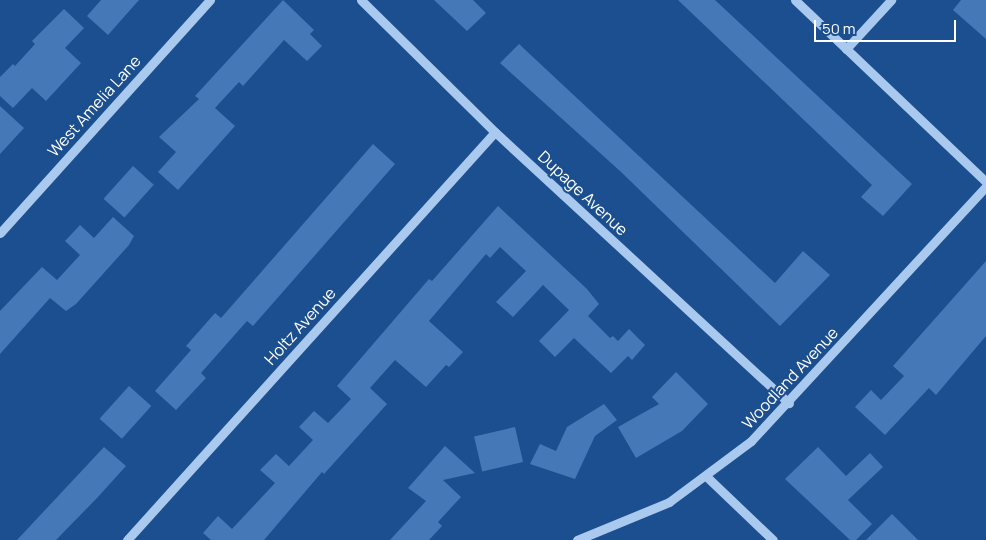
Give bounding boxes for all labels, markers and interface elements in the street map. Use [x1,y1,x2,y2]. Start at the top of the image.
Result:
scale bar [816,10,958,42]
text: 50 m [822,18,856,39]
street label: West Amelia Lane [43,51,145,161]
street label: Dupage Avenue [534,147,632,239]
street label: Holtz Avenue [260,284,340,368]
street label: Woodland Avenue [738,323,842,433]

